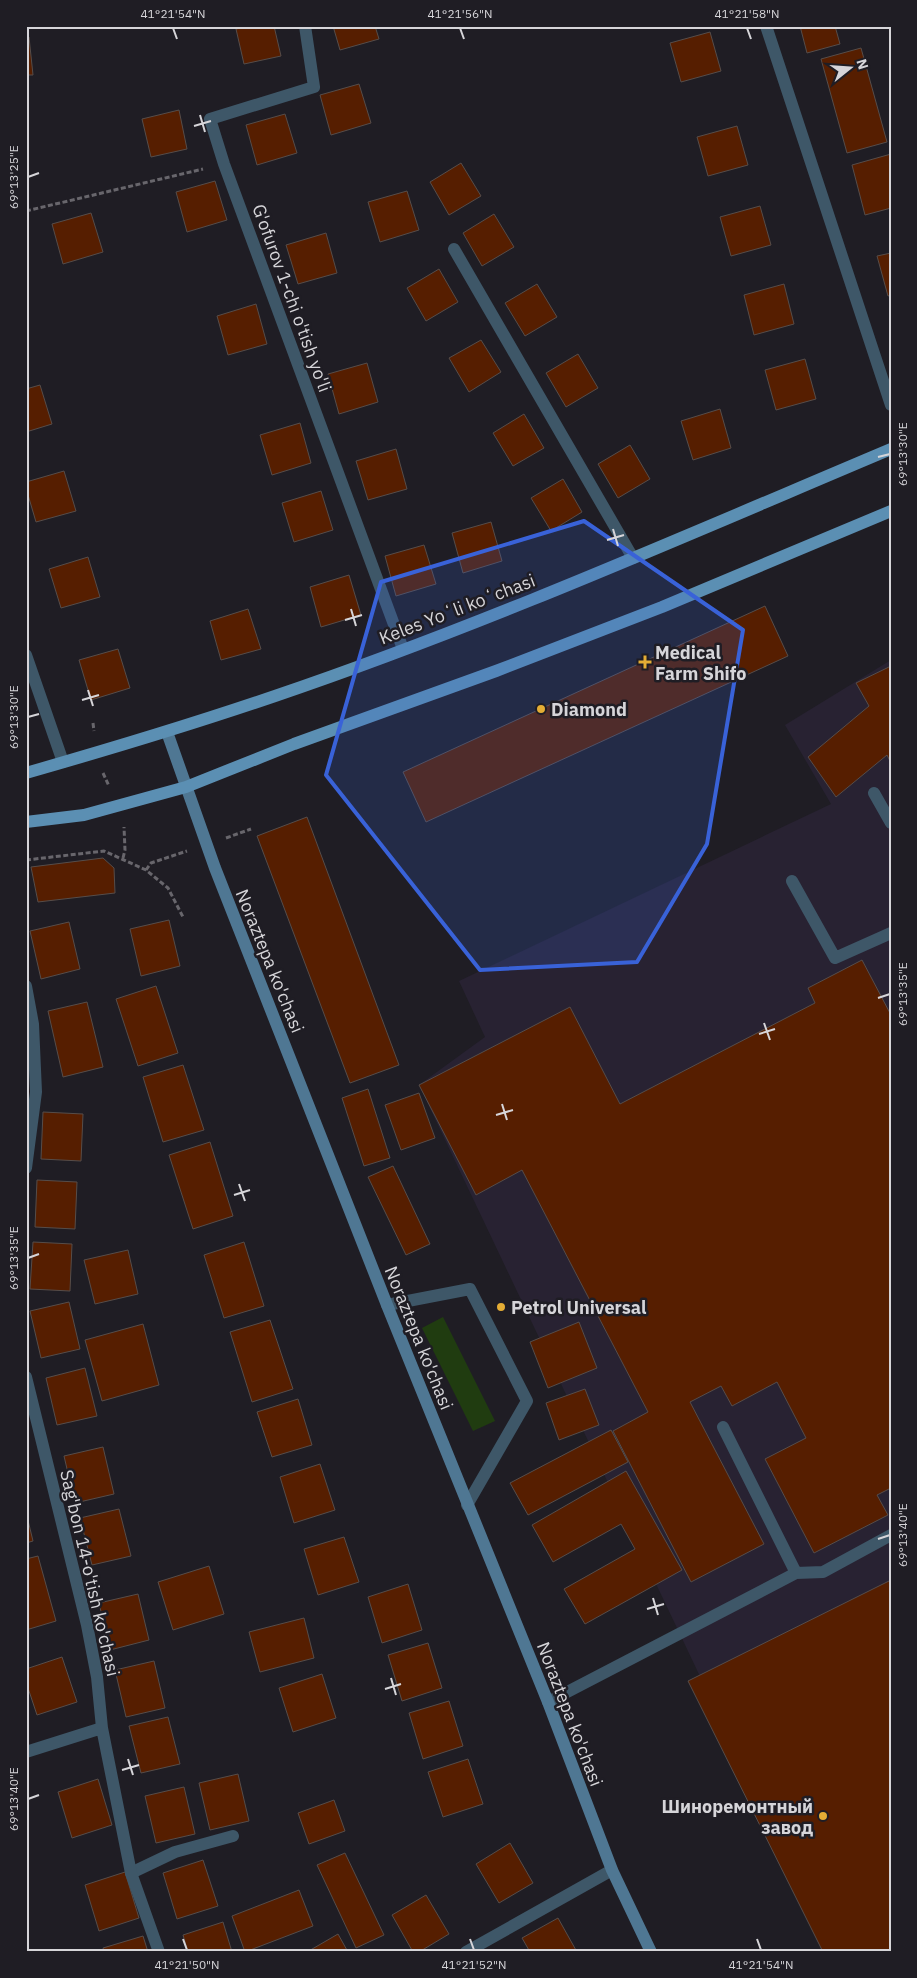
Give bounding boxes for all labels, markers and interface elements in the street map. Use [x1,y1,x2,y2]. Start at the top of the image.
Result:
text: 41°21'54"N [140,6,206,21]
text: 41°21'56"N [427,6,493,21]
text: 41°21'58"N [714,6,780,21]
north arrow [824,42,874,92]
text: N [852,57,873,72]
text: 69°13'25"E [6,145,21,209]
street label: G'ofurov 1-chi o'tish yo'li [247,201,337,395]
text: 69°13'30"E [895,422,910,486]
street label: Keles Yoʻli koʻchasi [376,569,538,649]
place label: Medical Farm Shifo [655,641,746,685]
marker: Medical Farm Shifo [639,656,651,668]
text: 69°13'30"E [6,685,21,749]
place label: Diamond [551,698,627,721]
marker: Diamond [535,703,547,715]
street label: Noraztepa ko'chasi [231,886,309,1036]
text: 69°13'35"E [895,962,910,1026]
text: 69°13'35"E [6,1226,21,1290]
street label: Noraztepa ko'chasi [380,1263,458,1413]
place label: Petrol Universal [511,1296,647,1319]
marker: Petrol Universal [495,1301,507,1313]
street label: Sag'bon 14-o'tish ko'chasi [55,1468,125,1678]
text: 69°13'40"E [895,1503,910,1567]
street label: Noraztepa ko'chasi [532,1639,608,1789]
text: 69°13'40"E [6,1767,21,1831]
place label: Шиноремонтный завод [662,1795,813,1839]
marker: Шиноремонтный завод [817,1810,829,1822]
text: 41°21'50"N [154,1957,220,1972]
text: 41°21'52"N [441,1957,507,1972]
text: 41°21'54"N [728,1957,794,1972]

